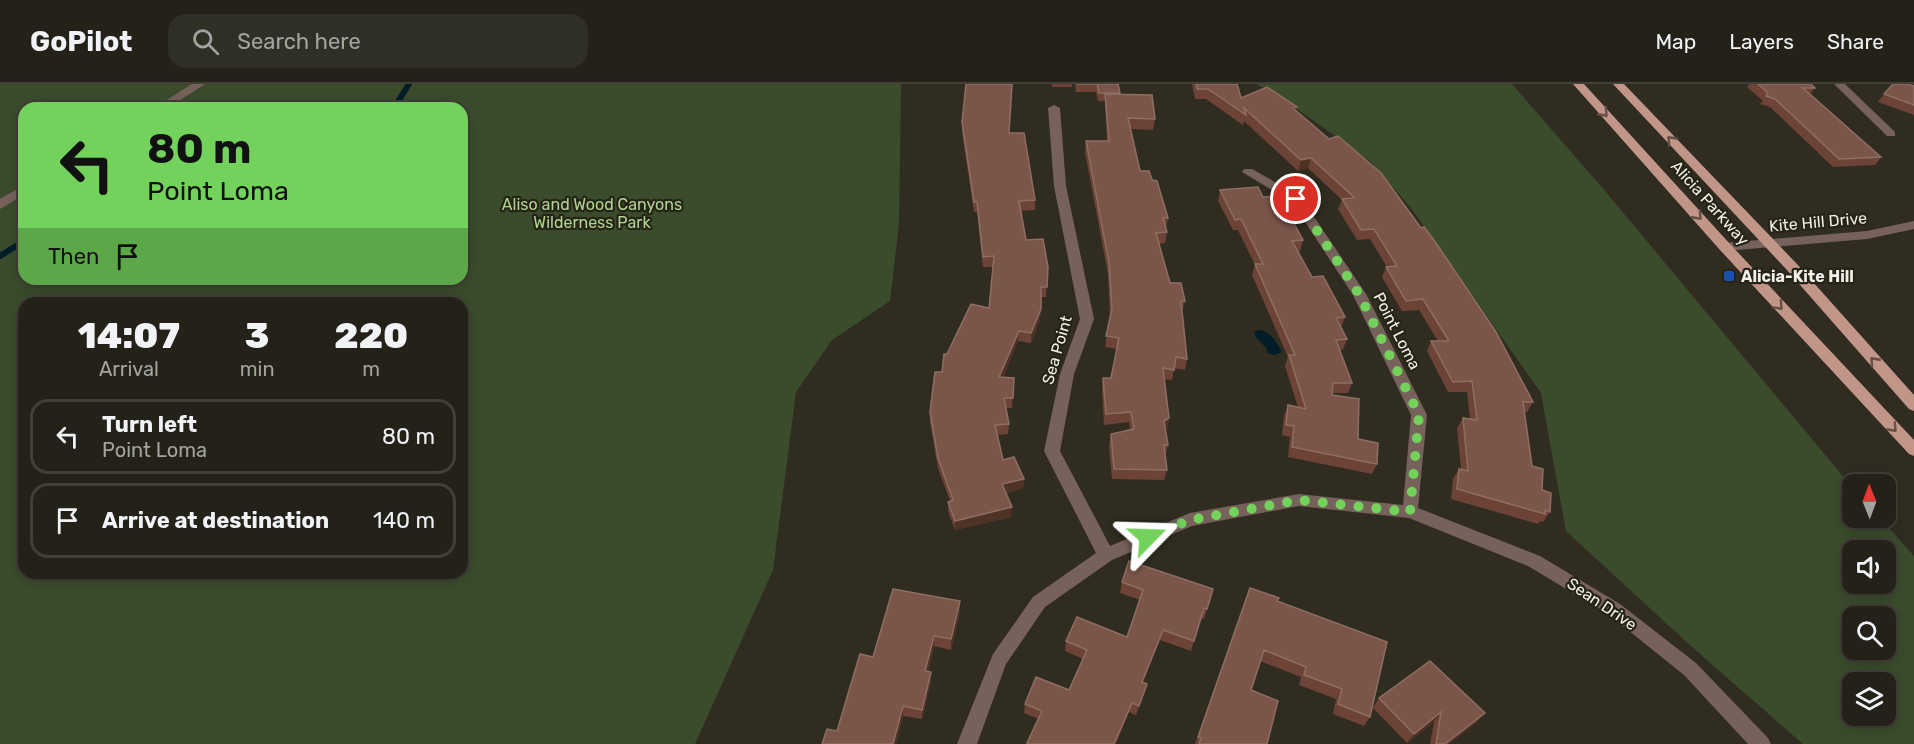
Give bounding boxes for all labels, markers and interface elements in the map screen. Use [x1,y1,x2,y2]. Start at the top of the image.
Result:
search box [168,14,588,68]
text: GoPilot [30,25,132,58]
icon: search [189,25,222,58]
text: Search here [237,28,361,55]
text: Map [1655,29,1696,54]
text: Layers [1729,29,1794,54]
text: Share [1827,29,1884,54]
one-way arrow [1597,106,1608,117]
text: 80 m [147,124,251,174]
icon: left [48,126,126,204]
one-way arrow [1667,136,1678,147]
street label: Alicia Parkway [1667,157,1753,249]
pin [1270,173,1321,224]
text: Point Loma [147,175,289,207]
icon: arrive [1279,182,1312,215]
park label: Aliso and Wood Canyons Wilderness Park [502,195,682,232]
street label: Kite Hill Drive [1768,208,1868,236]
one-way arrow [1691,210,1702,220]
icon: arrive [111,240,144,273]
text: Then [48,243,99,270]
place label: Alicia-Kite Hill [1741,267,1854,286]
marker: Alicia-Kite Hill [1722,269,1736,283]
street label: Point Loma [1369,289,1425,373]
one-way arrow [1772,299,1783,310]
street label: Sea Point [1038,313,1076,387]
text: 14:07 [78,314,180,357]
text: 3 [245,314,269,357]
text: 220 [334,314,408,357]
one-way arrow [1871,356,1882,367]
text: Arrival [99,357,159,381]
text: min [240,357,275,381]
text: m [362,357,380,381]
text: Turn left [102,411,197,438]
icon: left [51,420,84,453]
one-way arrow [1886,422,1897,432]
text: 80 m [382,423,435,450]
text: Point Loma [102,438,207,462]
north arrow [1842,474,1896,528]
map controls [1842,474,1896,726]
icon: arrive [51,504,84,537]
position arrow [1116,505,1180,569]
text: Arrive at destination [102,507,329,534]
text: 140 m [373,507,435,534]
button: sound [1842,540,1896,594]
street label: Sean Drive [1564,574,1640,634]
button: search [1842,606,1896,660]
button: layers [1842,672,1896,726]

